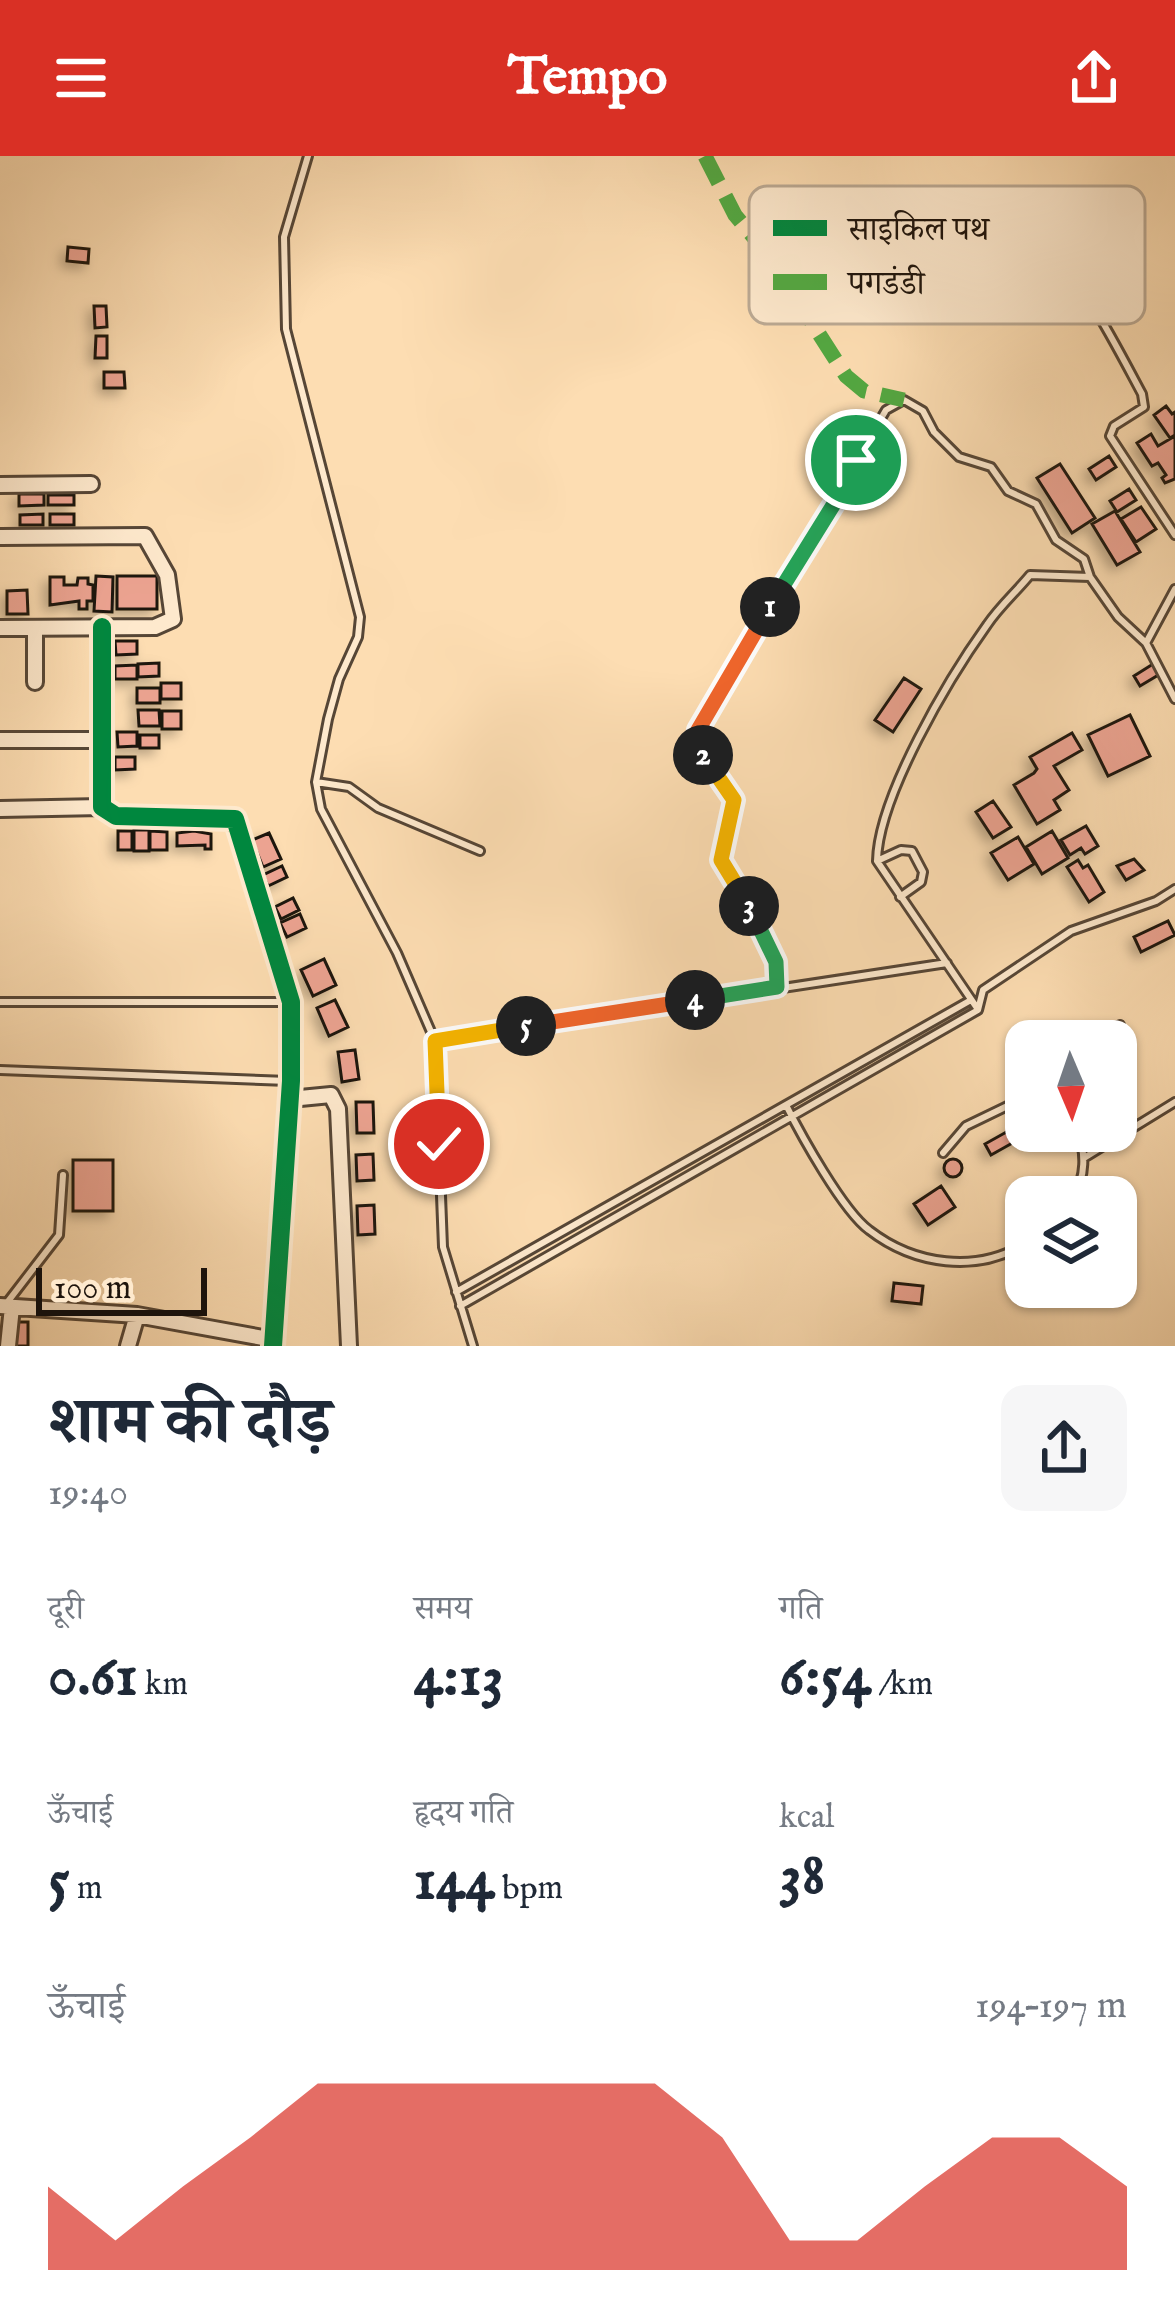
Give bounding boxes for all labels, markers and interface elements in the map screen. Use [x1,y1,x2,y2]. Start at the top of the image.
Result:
text: Tempo [508,44,667,113]
icon: menu [48,45,114,111]
icon: share [1061,45,1127,111]
legend [749,186,1145,324]
text: साइकिल पथ [846,210,991,252]
text: पगडंडी [846,264,927,306]
pin [805,409,907,511]
icon: arrive [823,427,889,493]
pin: 1 [740,577,800,637]
text: 1 [764,586,776,628]
pin: 2 [673,725,733,785]
text: 2 [695,734,711,776]
pin: 3 [719,876,779,936]
text: 3 [743,885,755,927]
pin: 4 [665,970,725,1030]
text: 4 [687,979,703,1021]
pin: 5 [496,996,556,1056]
text: 5 [520,1005,532,1047]
north arrow [1005,1020,1137,1152]
map controls [1005,1020,1137,1308]
pin [388,1093,490,1195]
icon: check [406,1111,472,1177]
button: layers [1005,1176,1137,1308]
scale bar [36,1262,207,1315]
text: 100 m [54,1268,131,1310]
text: शाम की दौड़ [48,1382,331,1466]
button: share [1001,1385,1127,1511]
text: 19:40 [48,1469,128,1518]
text: दूरी [48,1589,84,1631]
text: समय [414,1589,472,1631]
text: गति [779,1589,823,1631]
text: 0.61 [48,1640,138,1716]
text: 4:13 [414,1640,504,1716]
text: 6:54 [779,1640,871,1716]
text: km [138,1664,188,1706]
text: /km [871,1664,933,1706]
text: ऊँचाई [48,1793,113,1835]
text: हृदय गति [414,1793,513,1835]
text: kcal [779,1797,834,1839]
text: 38 [779,1839,825,1915]
text: 5 [48,1844,70,1920]
text: 144 [414,1844,495,1920]
text: m [70,1868,102,1910]
text: bpm [495,1868,563,1910]
text: 194–197 m [975,1982,1127,2031]
text: ऊँचाई [48,1983,125,2032]

